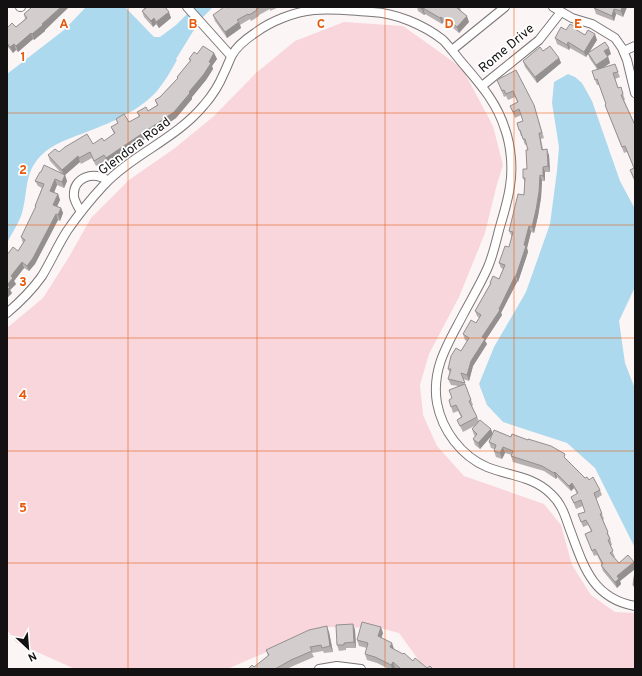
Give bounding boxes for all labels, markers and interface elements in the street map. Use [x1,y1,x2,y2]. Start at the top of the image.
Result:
text: A [59,17,69,33]
text: B [189,17,198,33]
text: C [317,17,325,33]
text: D [444,17,454,33]
text: E [574,17,582,33]
street label: Rome Drive [476,21,538,77]
text: 1 [20,50,26,66]
street label: Glendora Road [96,115,174,179]
text: 2 [19,163,27,179]
text: 3 [19,275,27,291]
text: 4 [19,388,27,404]
text: 5 [19,501,27,517]
north arrow [8,628,48,668]
text: N [25,648,39,664]

